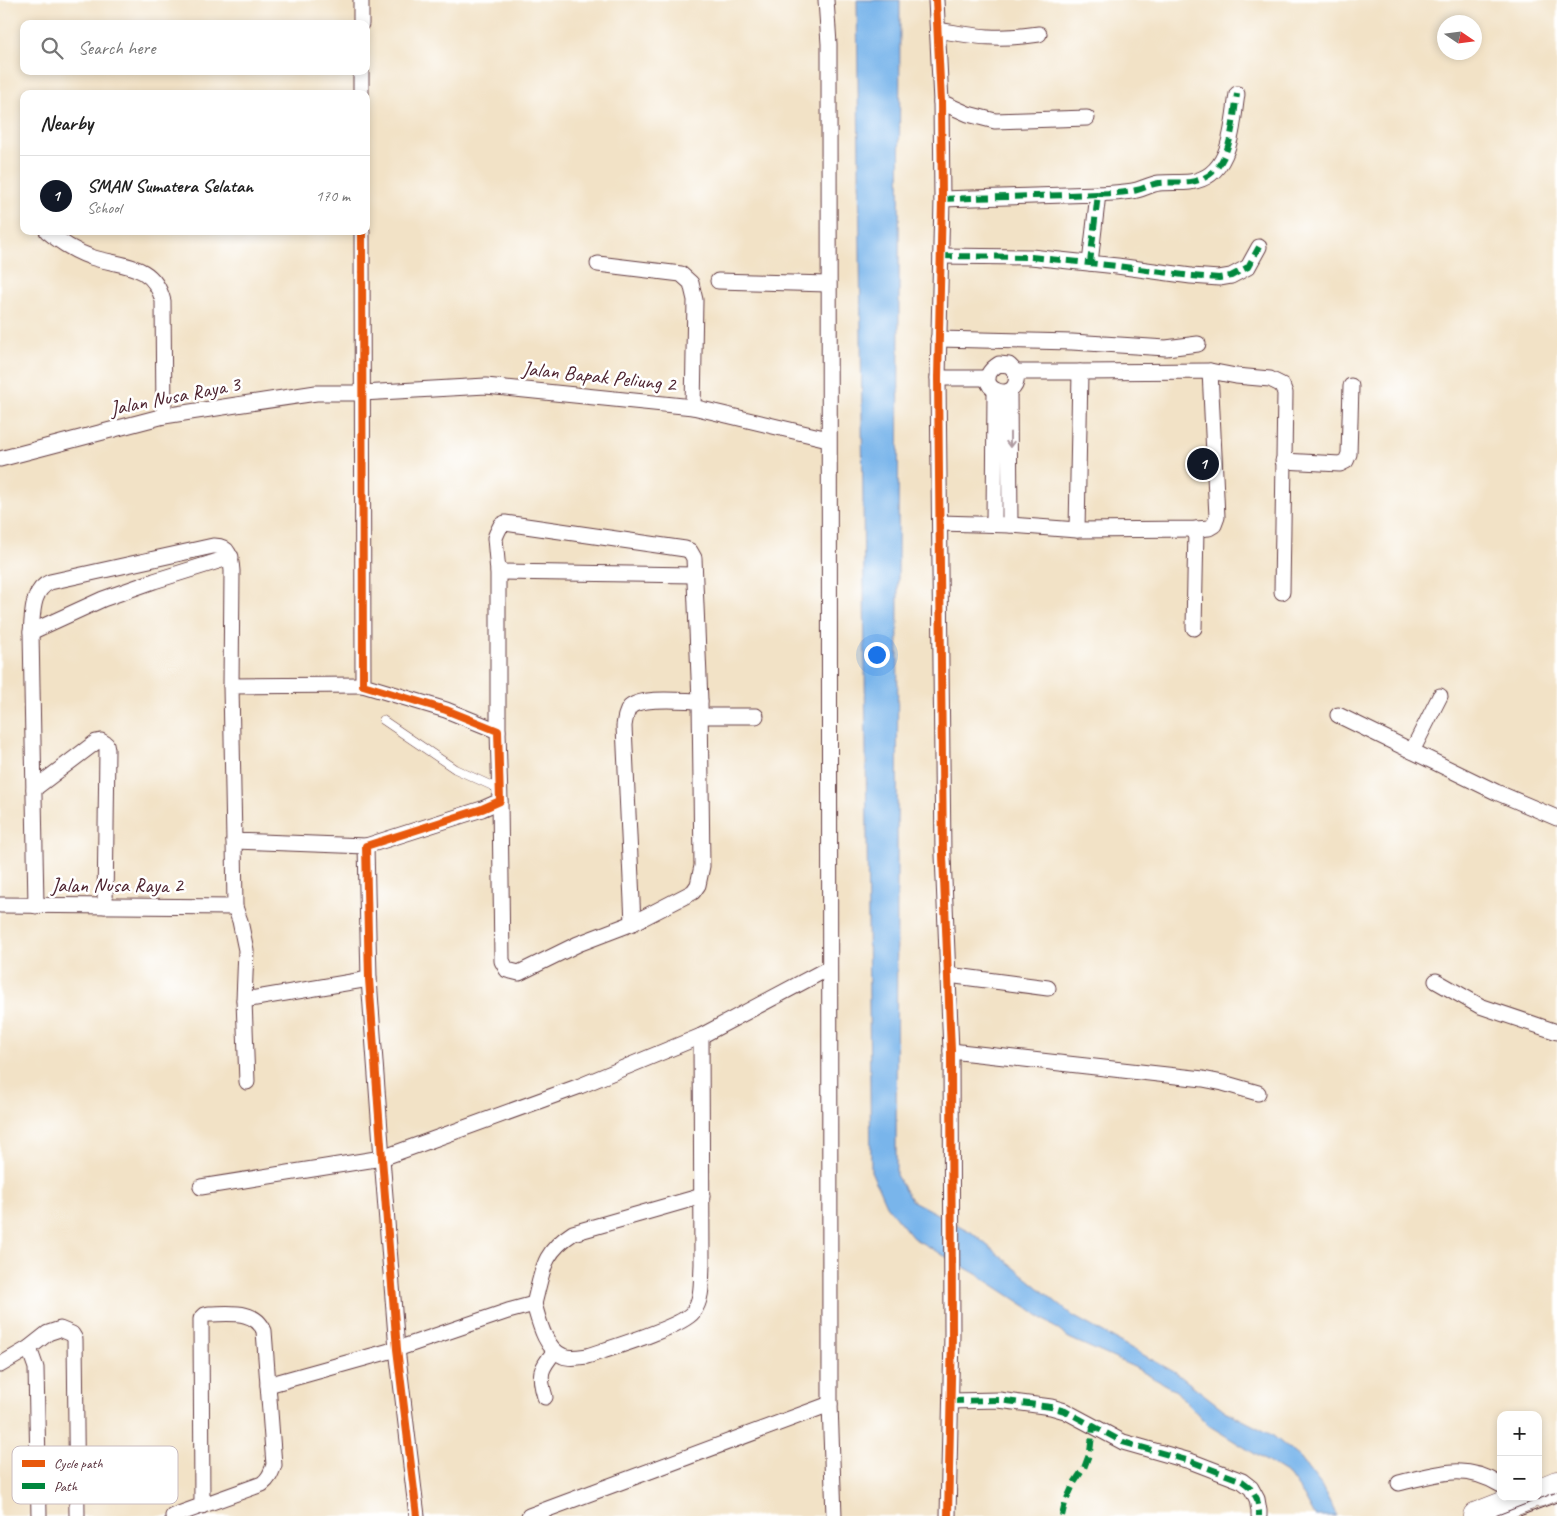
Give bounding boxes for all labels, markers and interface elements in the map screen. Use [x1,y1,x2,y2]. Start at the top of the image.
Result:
north arrow [1437,15,1482,60]
search box [20,20,370,75]
icon: search [38,34,66,62]
text: Search here [78,36,155,60]
text: Nearby [40,110,93,136]
text: SMAN Sumatera Selatan [87,174,253,198]
text: 1 [52,186,60,206]
text: 170 m [316,186,350,206]
text: School [87,198,121,218]
street label: Jalan Bapak Peliung 2 [520,355,679,397]
street label: Jalan Nusa Raya 3 [107,370,244,422]
one-way arrow [1005,432,1015,448]
pin: 1 [1187,445,1219,483]
your location [864,642,890,668]
street label: Jalan Nusa Raya 2 [50,872,185,898]
map controls [1497,1411,1542,1501]
button: + [1497,1411,1542,1456]
legend [12,1446,178,1504]
text: Cycle path [54,1455,103,1472]
button: − [1497,1456,1542,1501]
text: Path [54,1478,78,1495]

